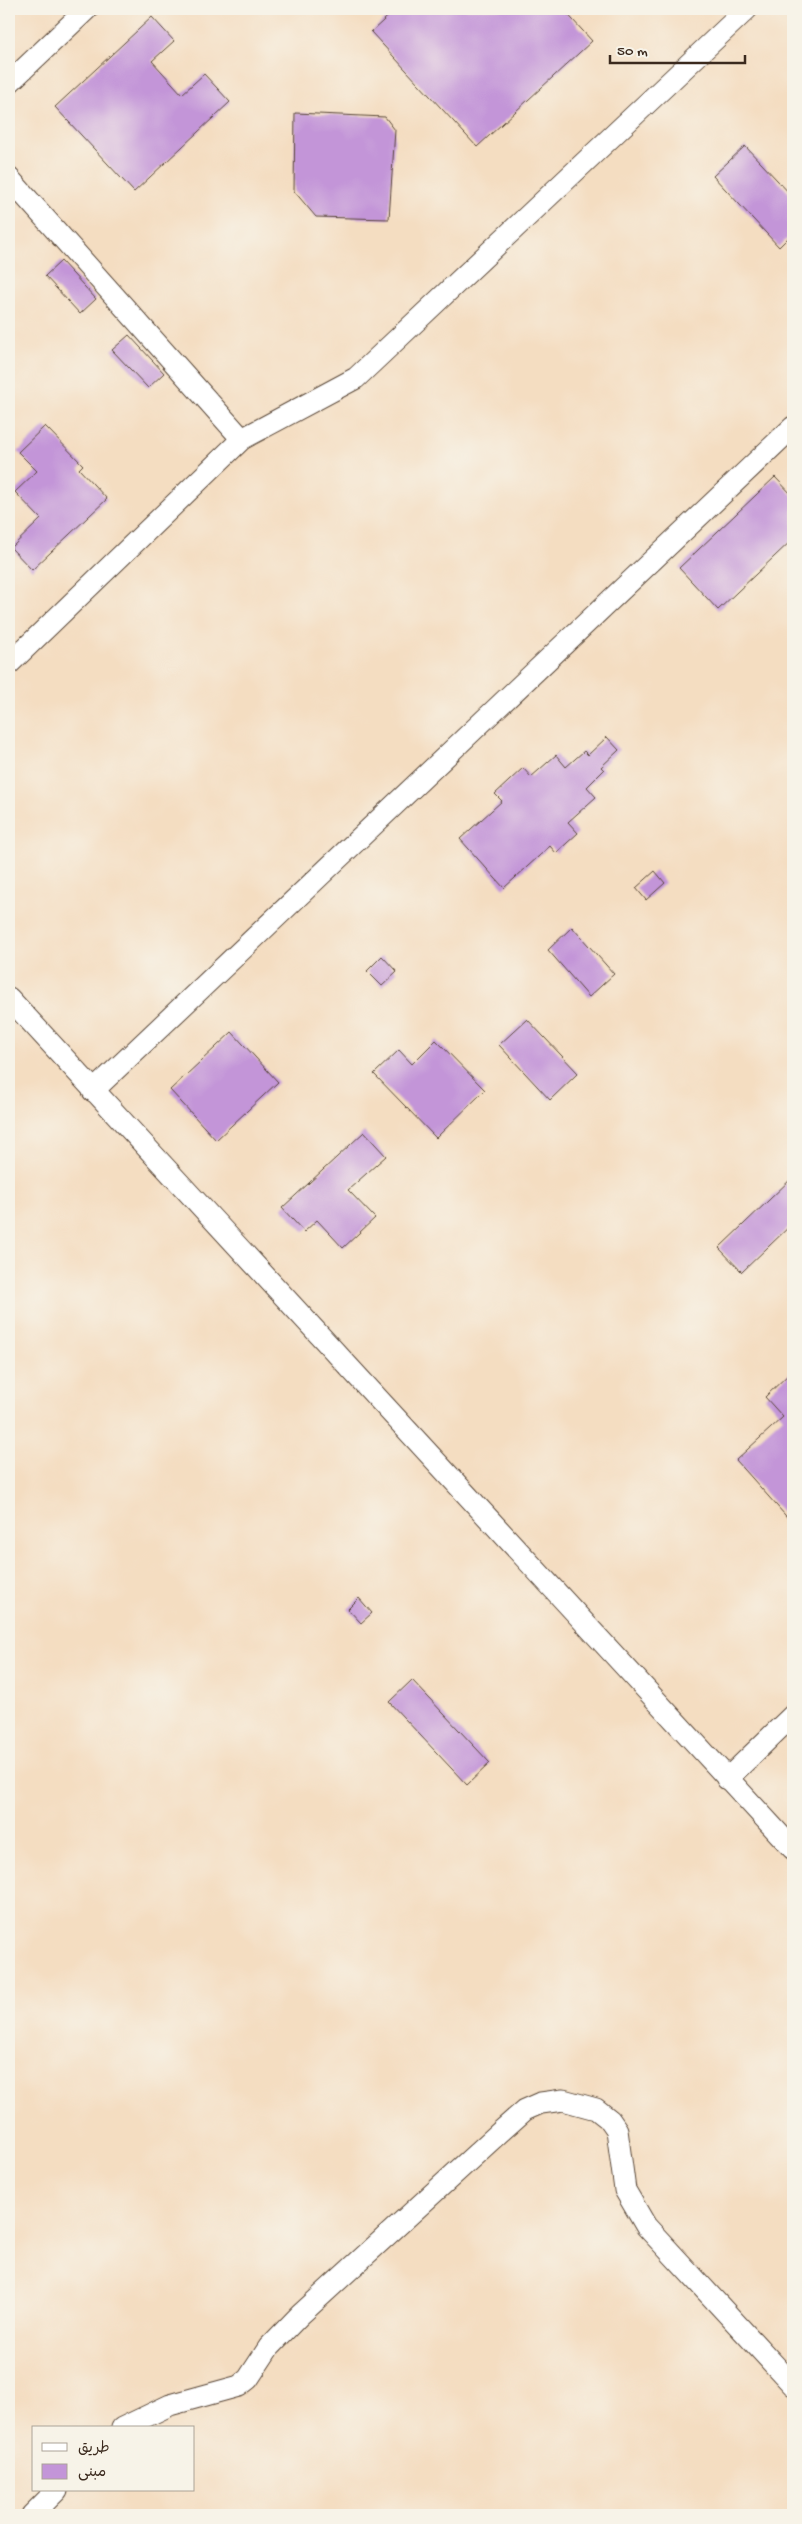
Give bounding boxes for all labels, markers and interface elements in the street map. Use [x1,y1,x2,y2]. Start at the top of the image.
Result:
scale bar [610,32,744,64]
text: 50 m [617,43,648,61]
legend [32,2426,195,2492]
text: طريق [78,2440,110,2458]
text: مبنى [78,2464,106,2482]

